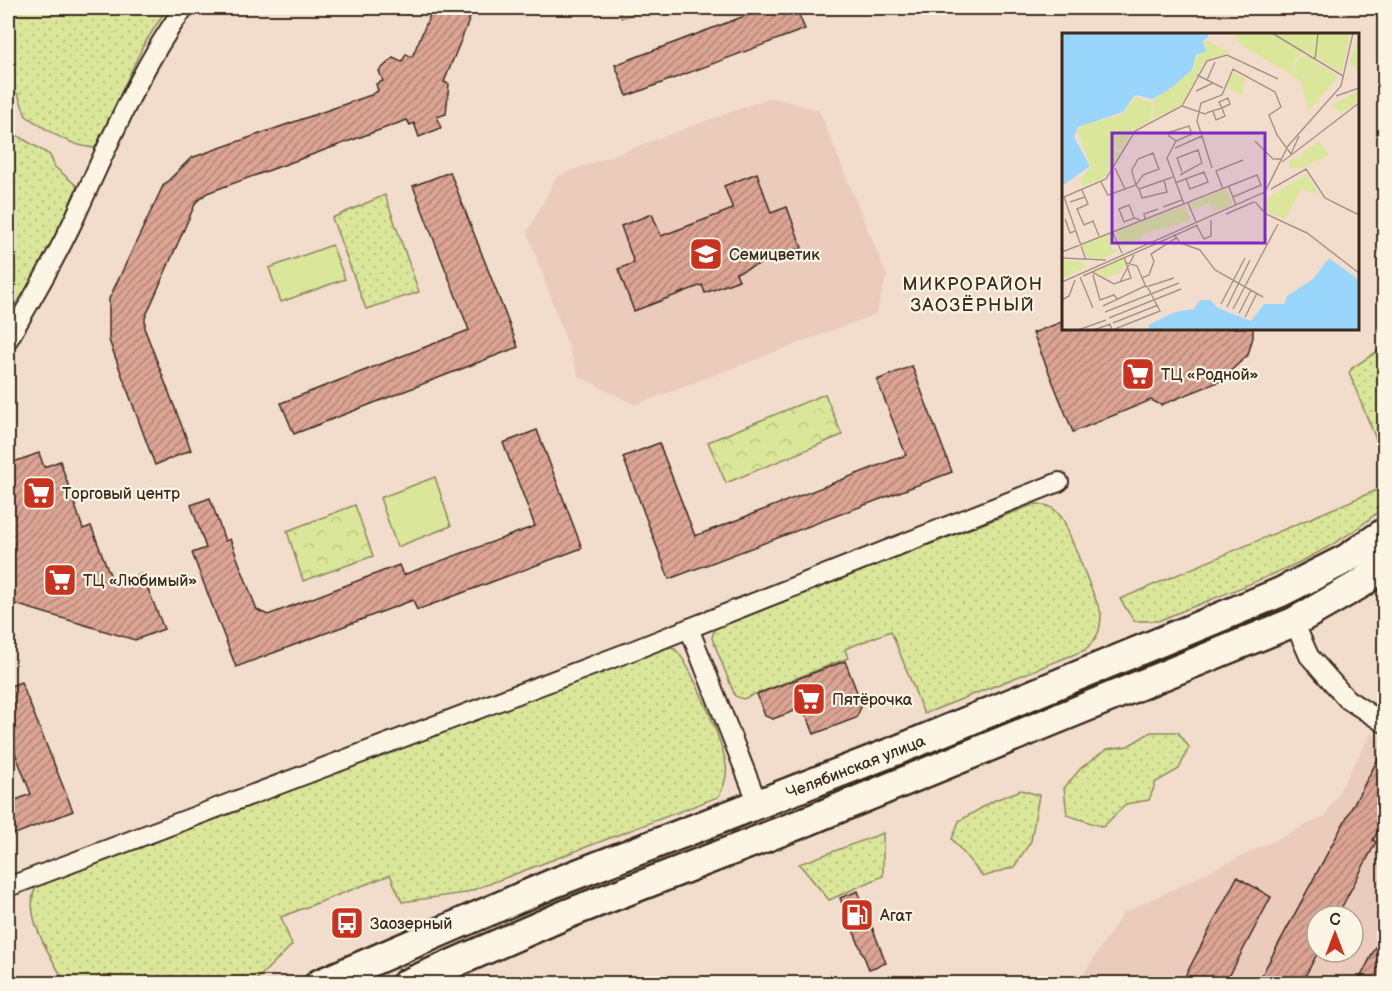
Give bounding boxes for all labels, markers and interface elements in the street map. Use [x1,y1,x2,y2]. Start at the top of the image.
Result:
inset map [1062,33,1359,330]
school or university icon: Семицветик [688,236,724,272]
place label: Семицветик [729,246,820,265]
district label: МИКРОРАЙОН ЗАОЗЁРНЫЙ [902,274,1044,316]
supermarket icon: ТЦ «Родной» [1120,356,1156,392]
place label: ТЦ «Родной» [1161,366,1259,385]
supermarket icon: Торговый центр [21,475,57,511]
place label: Торговый центр [62,485,180,504]
supermarket icon: ТЦ «Любимый» [42,562,78,598]
place label: ТЦ «Любимый» [83,572,197,591]
supermarket icon: Пятёрочка [791,681,827,717]
place label: Пятёрочка [832,691,913,710]
street label: Челябинская улица [784,732,929,803]
fuel station icon: Агат [839,897,875,933]
north arrow [1305,904,1365,964]
bus stop icon: Заозерный [329,905,365,941]
place label: Агат [879,907,913,926]
text: С [1329,911,1341,930]
place label: Заозерный [370,915,452,934]

